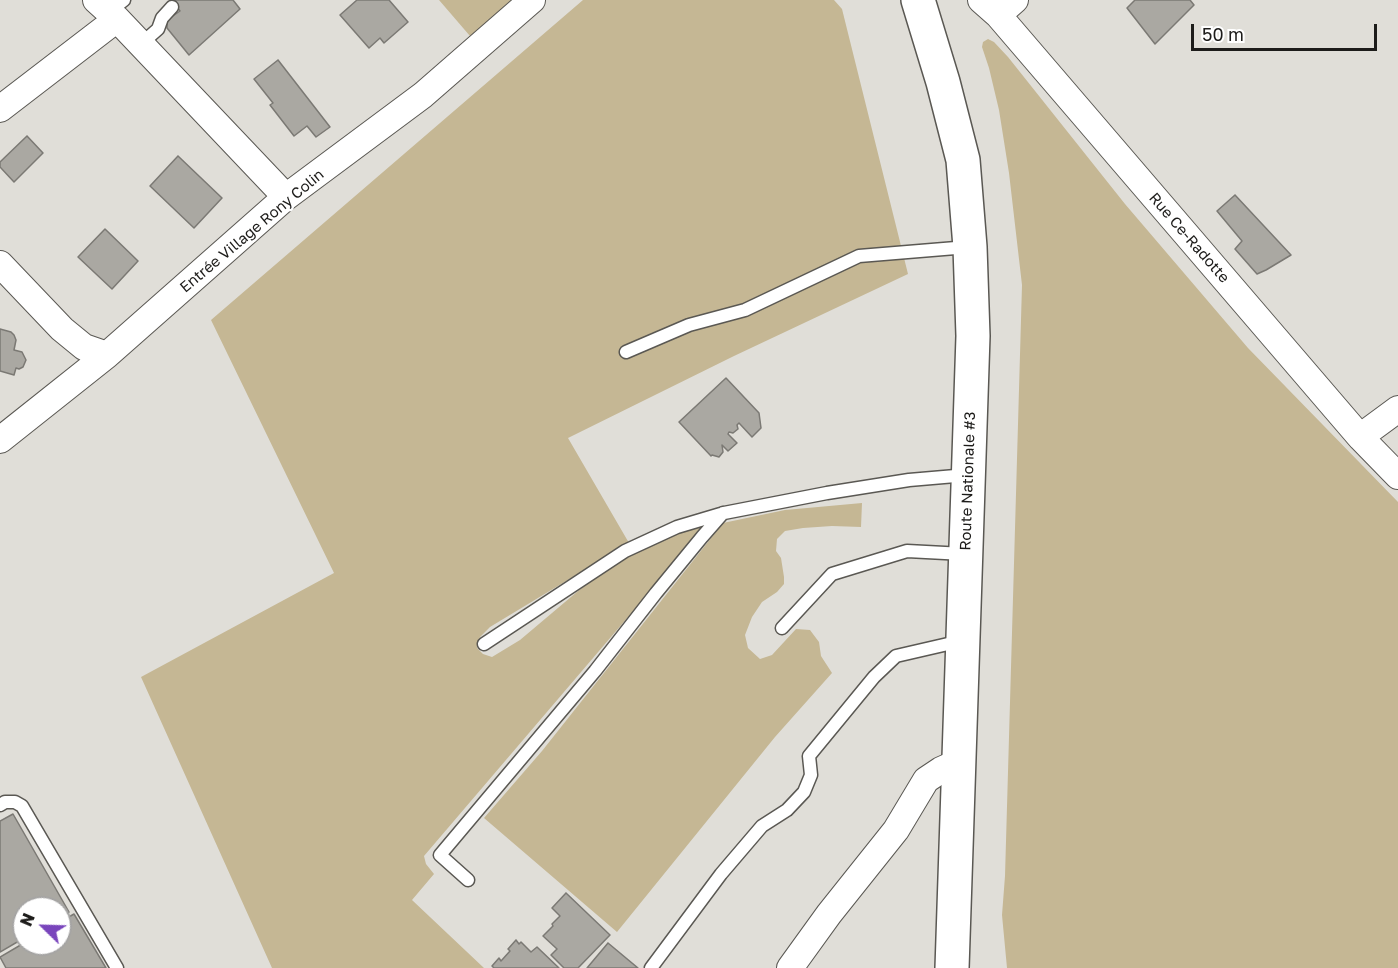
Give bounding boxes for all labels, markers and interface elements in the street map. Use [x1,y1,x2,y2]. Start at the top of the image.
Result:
scale bar [1194,12,1380,50]
text: 50 m [1202,23,1244,45]
street label: Entrée Village Rony Colin [176,166,328,296]
street label: Rue Ce-Radotte [1145,189,1233,287]
street label: Route Nationale #3 [957,411,979,551]
north arrow [12,896,72,956]
text: N [16,910,39,929]

